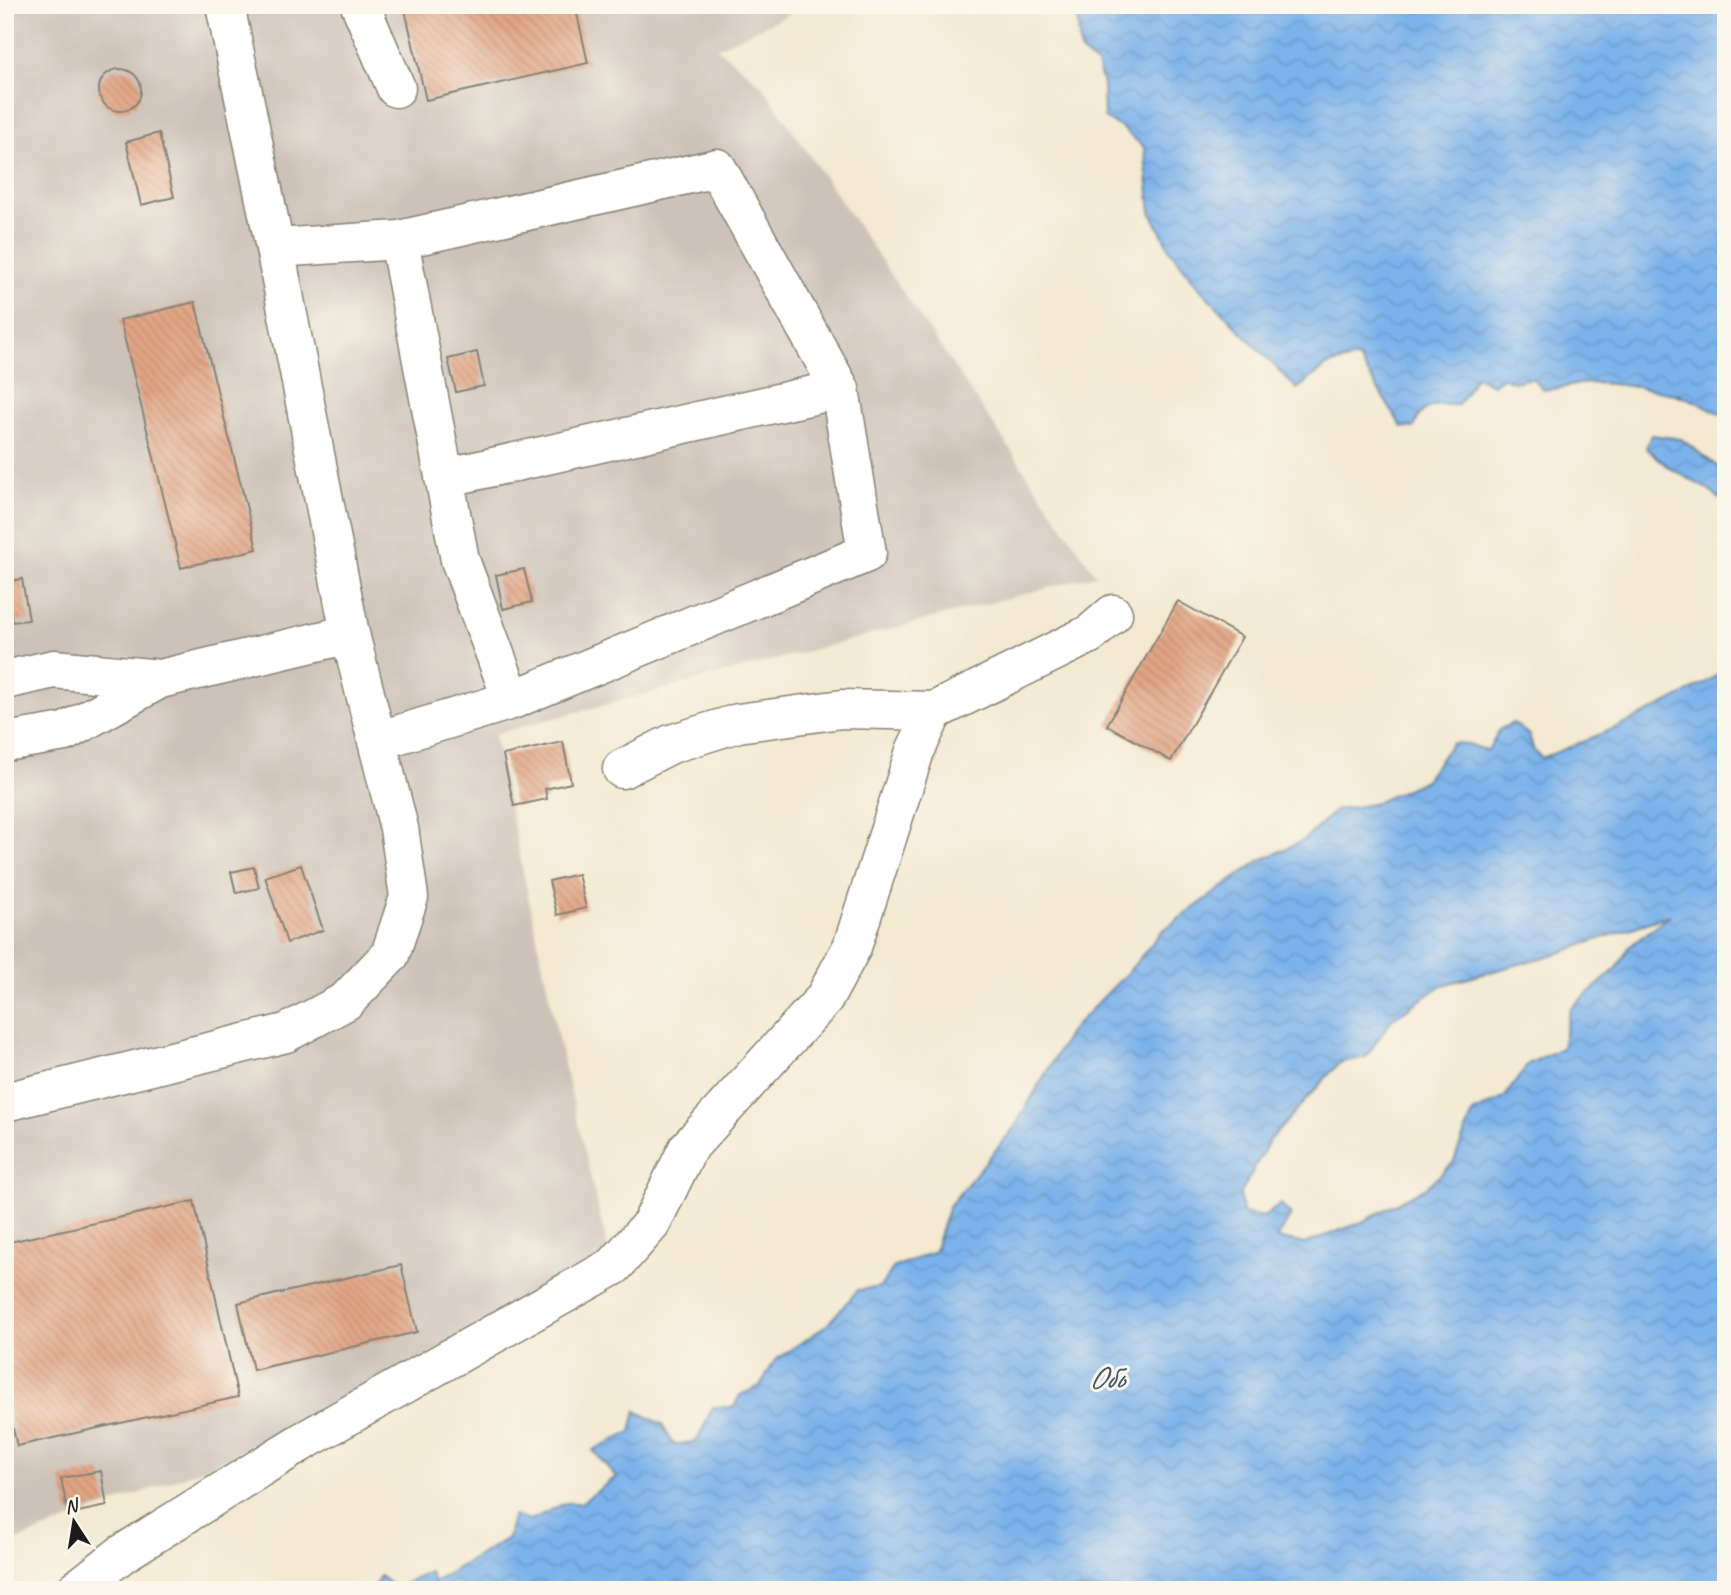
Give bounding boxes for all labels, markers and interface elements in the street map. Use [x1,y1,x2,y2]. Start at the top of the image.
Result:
water label: Обь [1089,1357,1128,1398]
north arrow [38,1486,108,1556]
text: N [62,1493,82,1519]

